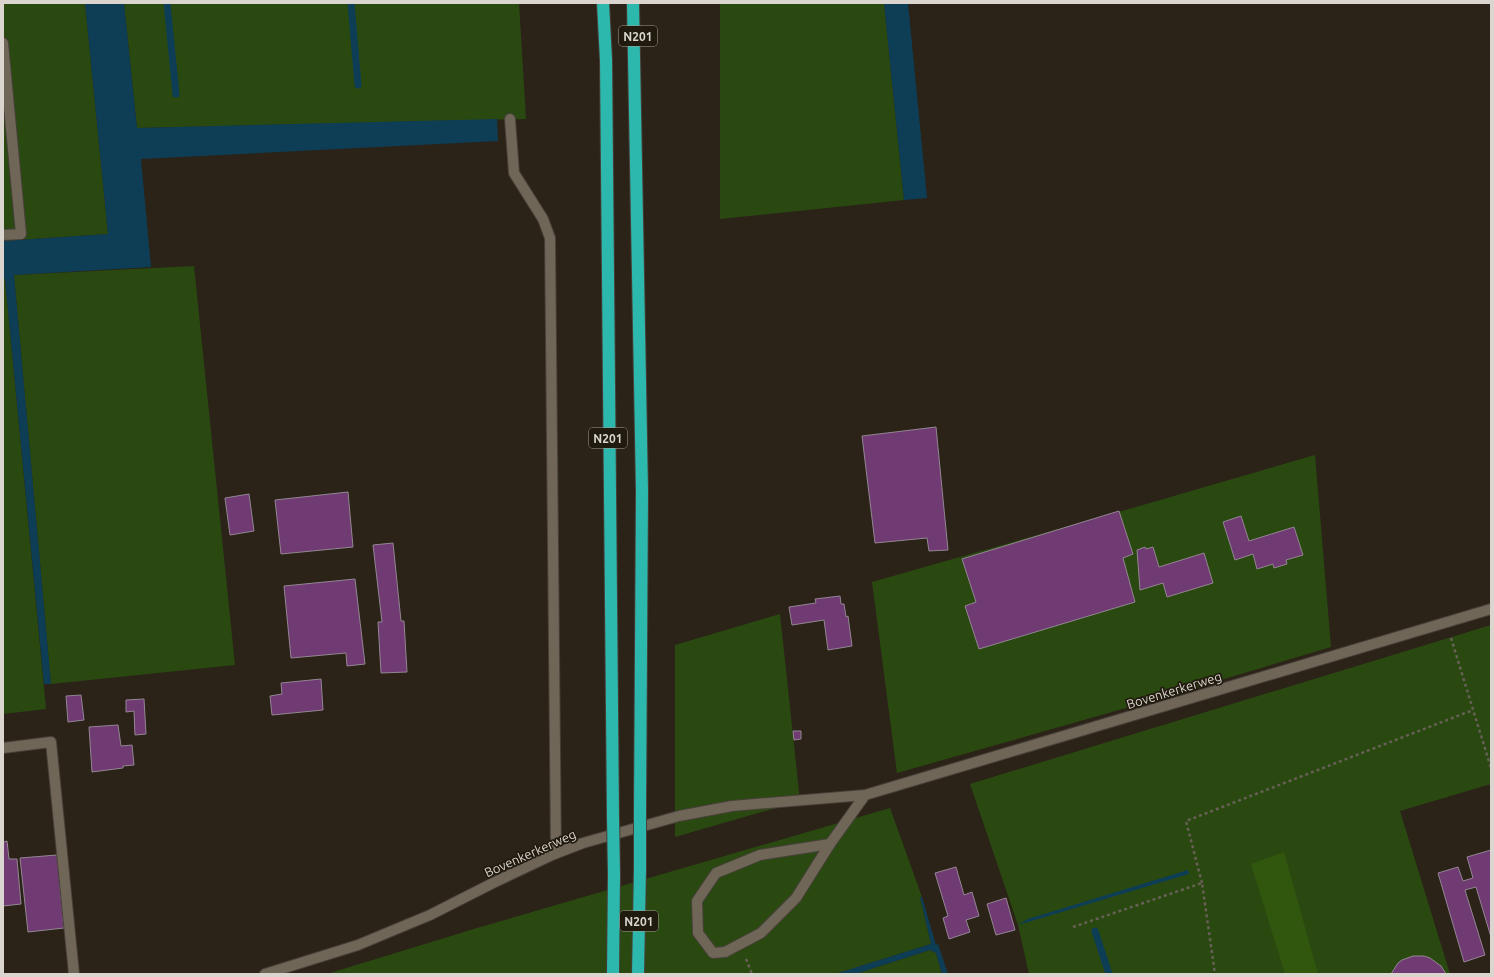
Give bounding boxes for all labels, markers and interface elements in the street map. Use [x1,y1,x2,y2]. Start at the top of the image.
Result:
road number: N201 [619,26,657,46]
road number: N201 [589,428,627,448]
street label: Bovenkerkerweg [1125,669,1223,711]
street label: Bovenkerkerweg [482,827,578,879]
road number: N201 [620,911,658,931]

